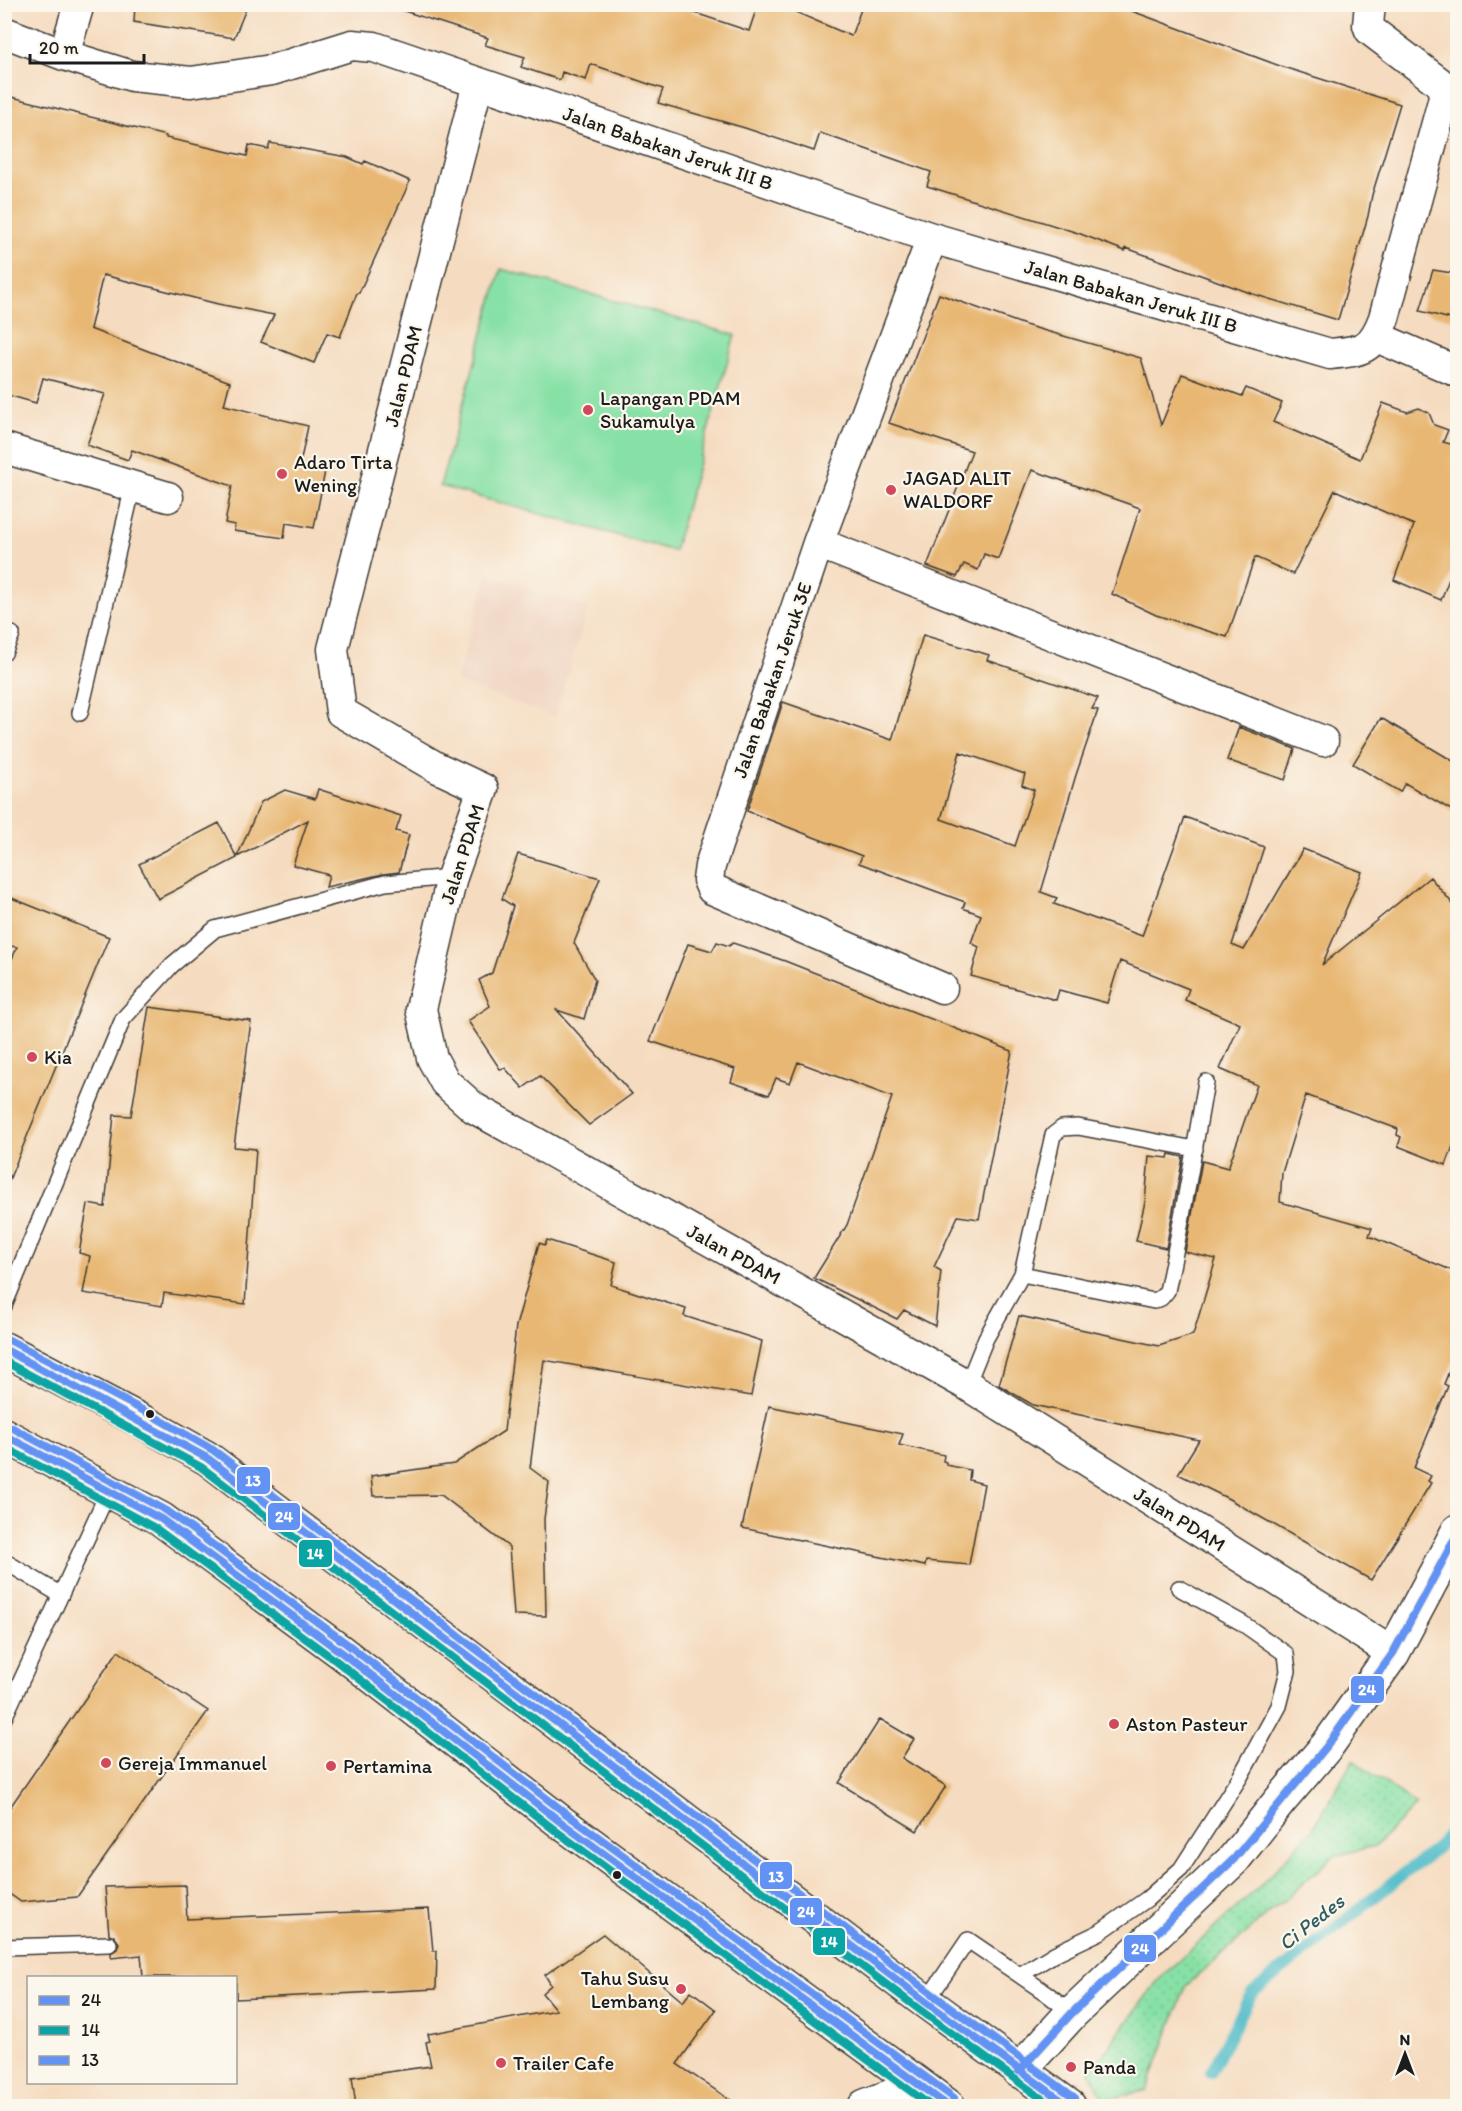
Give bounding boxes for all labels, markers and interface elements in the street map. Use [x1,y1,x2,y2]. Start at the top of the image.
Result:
scale bar [30,27,144,65]
text: 20 m [39,37,79,59]
street label: Jalan Babakan Jeruk III B [560,101,776,195]
street label: Jalan Babakan Jeruk III B [1022,254,1240,338]
street label: Jalan PDAM [379,323,427,429]
place label: Lapangan PDAM Sukamulya [600,386,741,433]
marker: Lapangan PDAM Sukamulya [581,403,595,417]
place label: Adaro Tirta Wening [294,450,393,497]
place label: JAGAD ALIT WALDORF [903,466,1011,513]
marker: Adaro Tirta Wening [275,467,289,481]
marker: JAGAD ALIT WALDORF [884,483,898,497]
street label: Jalan Babakan Jeruk 3E [727,579,817,781]
street label: Jalan PDAM [435,801,489,907]
place label: Kia [44,1045,72,1069]
marker: Kia [25,1050,39,1064]
street label: Jalan PDAM [683,1218,785,1290]
unlabelled marker [144,1408,156,1420]
line badge: 13 [236,1466,271,1495]
text: 13 [245,1471,261,1490]
street label: Jalan PDAM [1130,1481,1230,1557]
line badge: 24 [267,1502,301,1531]
text: 24 [275,1507,293,1526]
line badge: 14 [298,1539,333,1568]
text: 14 [306,1544,324,1563]
line badge: 24 [1350,1675,1385,1704]
text: 24 [1358,1680,1376,1699]
place label: Aston Pasteur [1126,1712,1248,1736]
marker: Aston Pasteur [1107,1717,1121,1731]
place label: Gereja Immanuel [118,1751,267,1775]
place label: Pertamina [343,1754,433,1778]
marker: Gereja Immanuel [99,1756,113,1770]
marker: Pertamina [324,1759,338,1773]
line badge: 13 [759,1861,793,1890]
text: 13 [768,1867,784,1886]
unlabelled marker [611,1869,623,1881]
water label: Ci Pedes [1273,1888,1350,1955]
line badge: 24 [789,1897,823,1926]
text: 24 [797,1902,815,1921]
line badge: 14 [812,1927,846,1956]
text: 14 [820,1932,838,1951]
line badge: 24 [1123,1934,1157,1963]
text: 24 [1131,1939,1149,1958]
place label: Tahu Susu Lembang [581,1966,670,2013]
legend [27,1976,237,2084]
marker: Tahu Susu Lembang [674,1982,688,1996]
text: 24 [81,1989,101,2011]
text: 14 [81,2019,100,2041]
north arrow [1375,2024,1435,2084]
text: N [1400,2030,1410,2049]
text: 13 [81,2049,99,2071]
place label: Trailer Cafe [513,2051,614,2075]
place label: Panda [1083,2055,1136,2079]
marker: Trailer Cafe [494,2056,508,2070]
marker: Panda [1064,2060,1078,2074]

